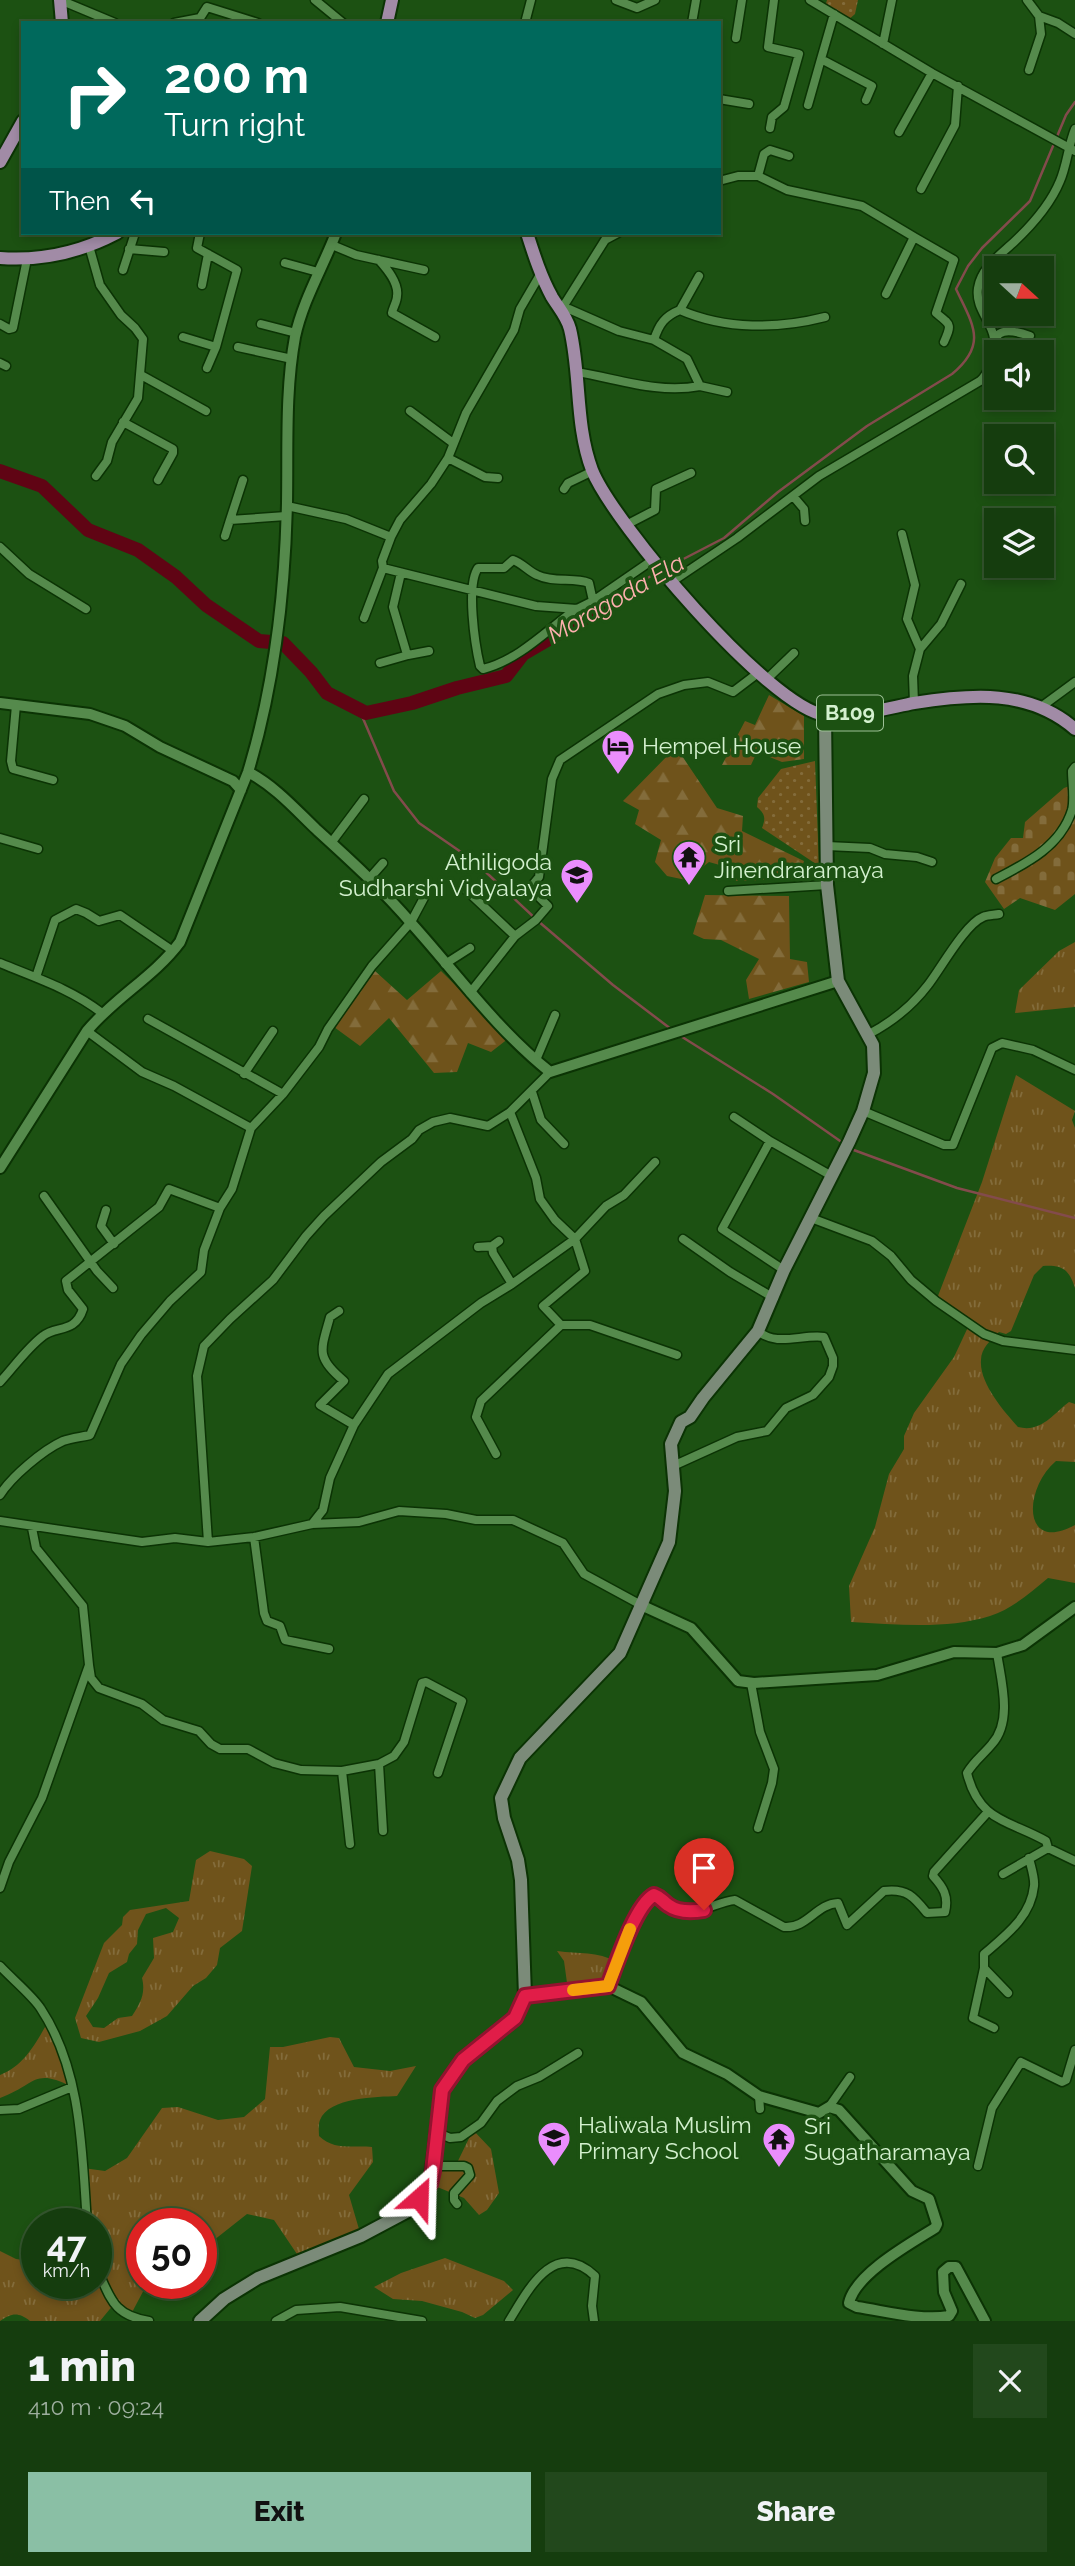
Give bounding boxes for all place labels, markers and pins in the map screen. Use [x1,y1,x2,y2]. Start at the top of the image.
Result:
hotel icon: Hempel House [599,727,637,776]
place label: Hempel House [642,732,801,759]
place label: Sri Jinendraramaya [714,830,884,883]
temple icon: Sri Jinendraramaya [670,838,708,887]
place label: Athiligoda Sudharshi Vidyalaya [339,848,552,901]
school or university icon: Athiligoda Sudharshi Vidyalaya [558,856,596,905]
pin [674,1838,734,1910]
place label: Haliwala Muslim Primary School [578,2111,752,2164]
place label: Sri Sugatharamaya [804,2112,970,2165]
school or university icon: Haliwala Muslim Primary School [535,2119,573,2168]
temple icon: Sri Sugatharamaya [760,2120,798,2169]

